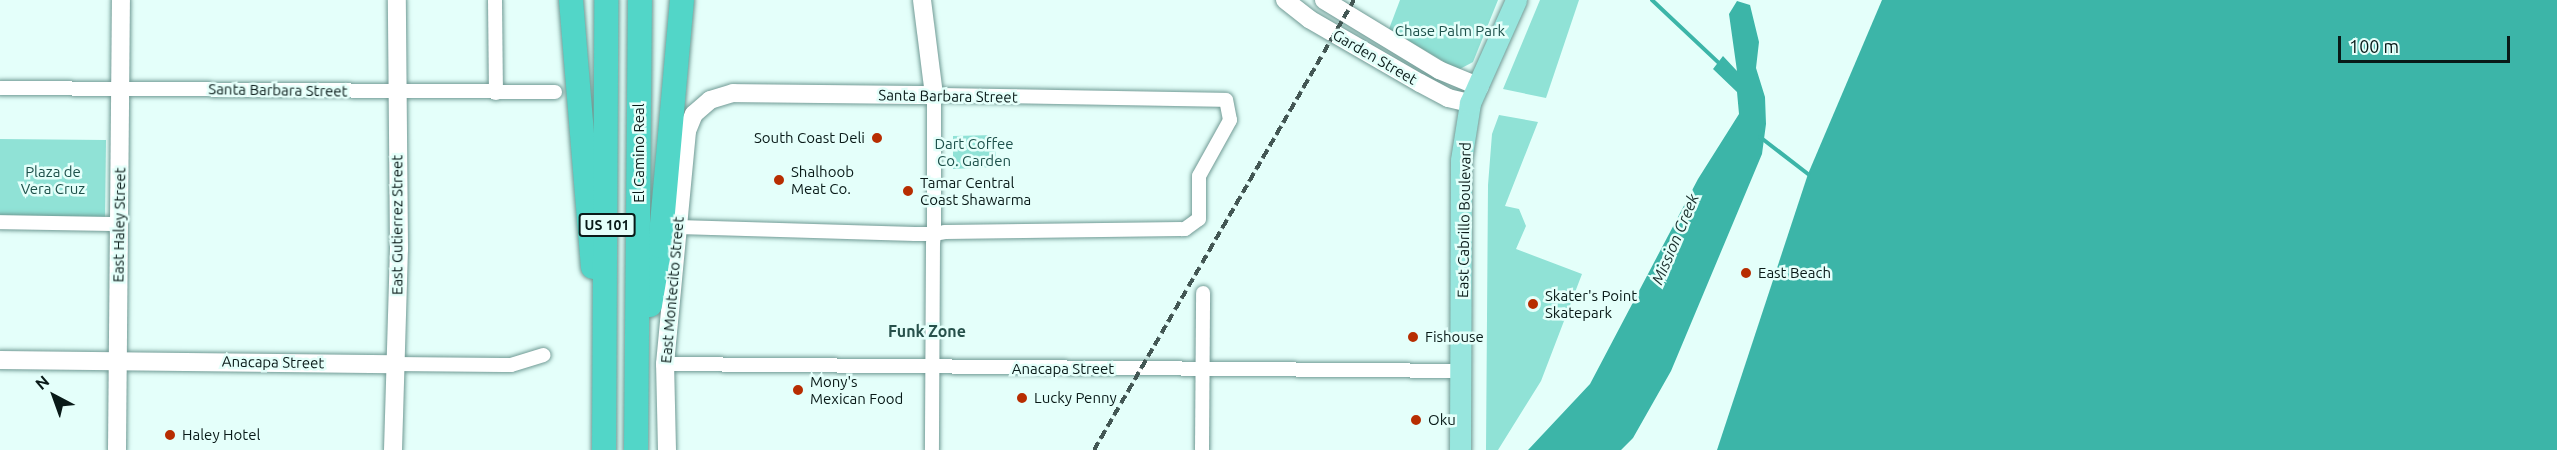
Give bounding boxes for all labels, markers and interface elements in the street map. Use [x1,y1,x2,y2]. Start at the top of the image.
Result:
park label: Chase Palm Park [1395,22,1505,40]
scale bar [2341,24,2514,62]
street label: Garden Street [1330,26,1420,88]
text: 100 m [2349,36,2399,56]
street label: Santa Barbara Street [208,80,348,100]
street label: Santa Barbara Street [878,86,1018,106]
street label: El Camino Real [630,103,648,203]
place label: South Coast Deli [754,129,865,147]
marker: South Coast Deli [870,131,884,145]
park label: Dart Coffee Co. Garden [934,134,1014,169]
street label: East Cabrillo Boulevard [1454,142,1474,298]
street label: East Gutierrez Street [388,155,406,295]
park label: Plaza de Vera Cruz [21,162,85,197]
place label: Shalhoob Meat Co. [791,162,854,197]
street label: East Haley Street [109,167,129,283]
marker: Shalhoob Meat Co. [772,173,786,187]
place label: Tamar Central Coast Shawarma [920,173,1031,208]
marker: Tamar Central Coast Shawarma [901,184,915,198]
water label: Mission Creek [1647,191,1703,287]
road number: US 101 [578,214,636,236]
street label: East Montecito Street [657,216,687,364]
place label: East Beach [1758,264,1831,282]
marker: East Beach [1739,266,1753,280]
place label: Skater's Point Skatepark [1545,286,1637,321]
marker: Skater's Point Skatepark [1526,297,1540,311]
district label: Funk Zone [888,321,966,341]
place label: Fishouse [1425,328,1484,346]
marker: Fishouse [1406,330,1420,344]
street label: Anacapa Street [222,352,324,372]
street label: Anacapa Street [1012,360,1114,378]
north arrow [24,366,84,426]
text: N [32,372,53,393]
place label: Mony's Mexican Food [810,372,903,407]
marker: Mony's Mexican Food [791,383,805,397]
place label: Lucky Penny [1034,389,1117,407]
marker: Lucky Penny [1015,391,1029,405]
place label: Oku [1428,411,1456,429]
marker: Oku [1409,413,1423,427]
place label: Haley Hotel [182,426,260,444]
marker: Haley Hotel [163,428,177,442]

